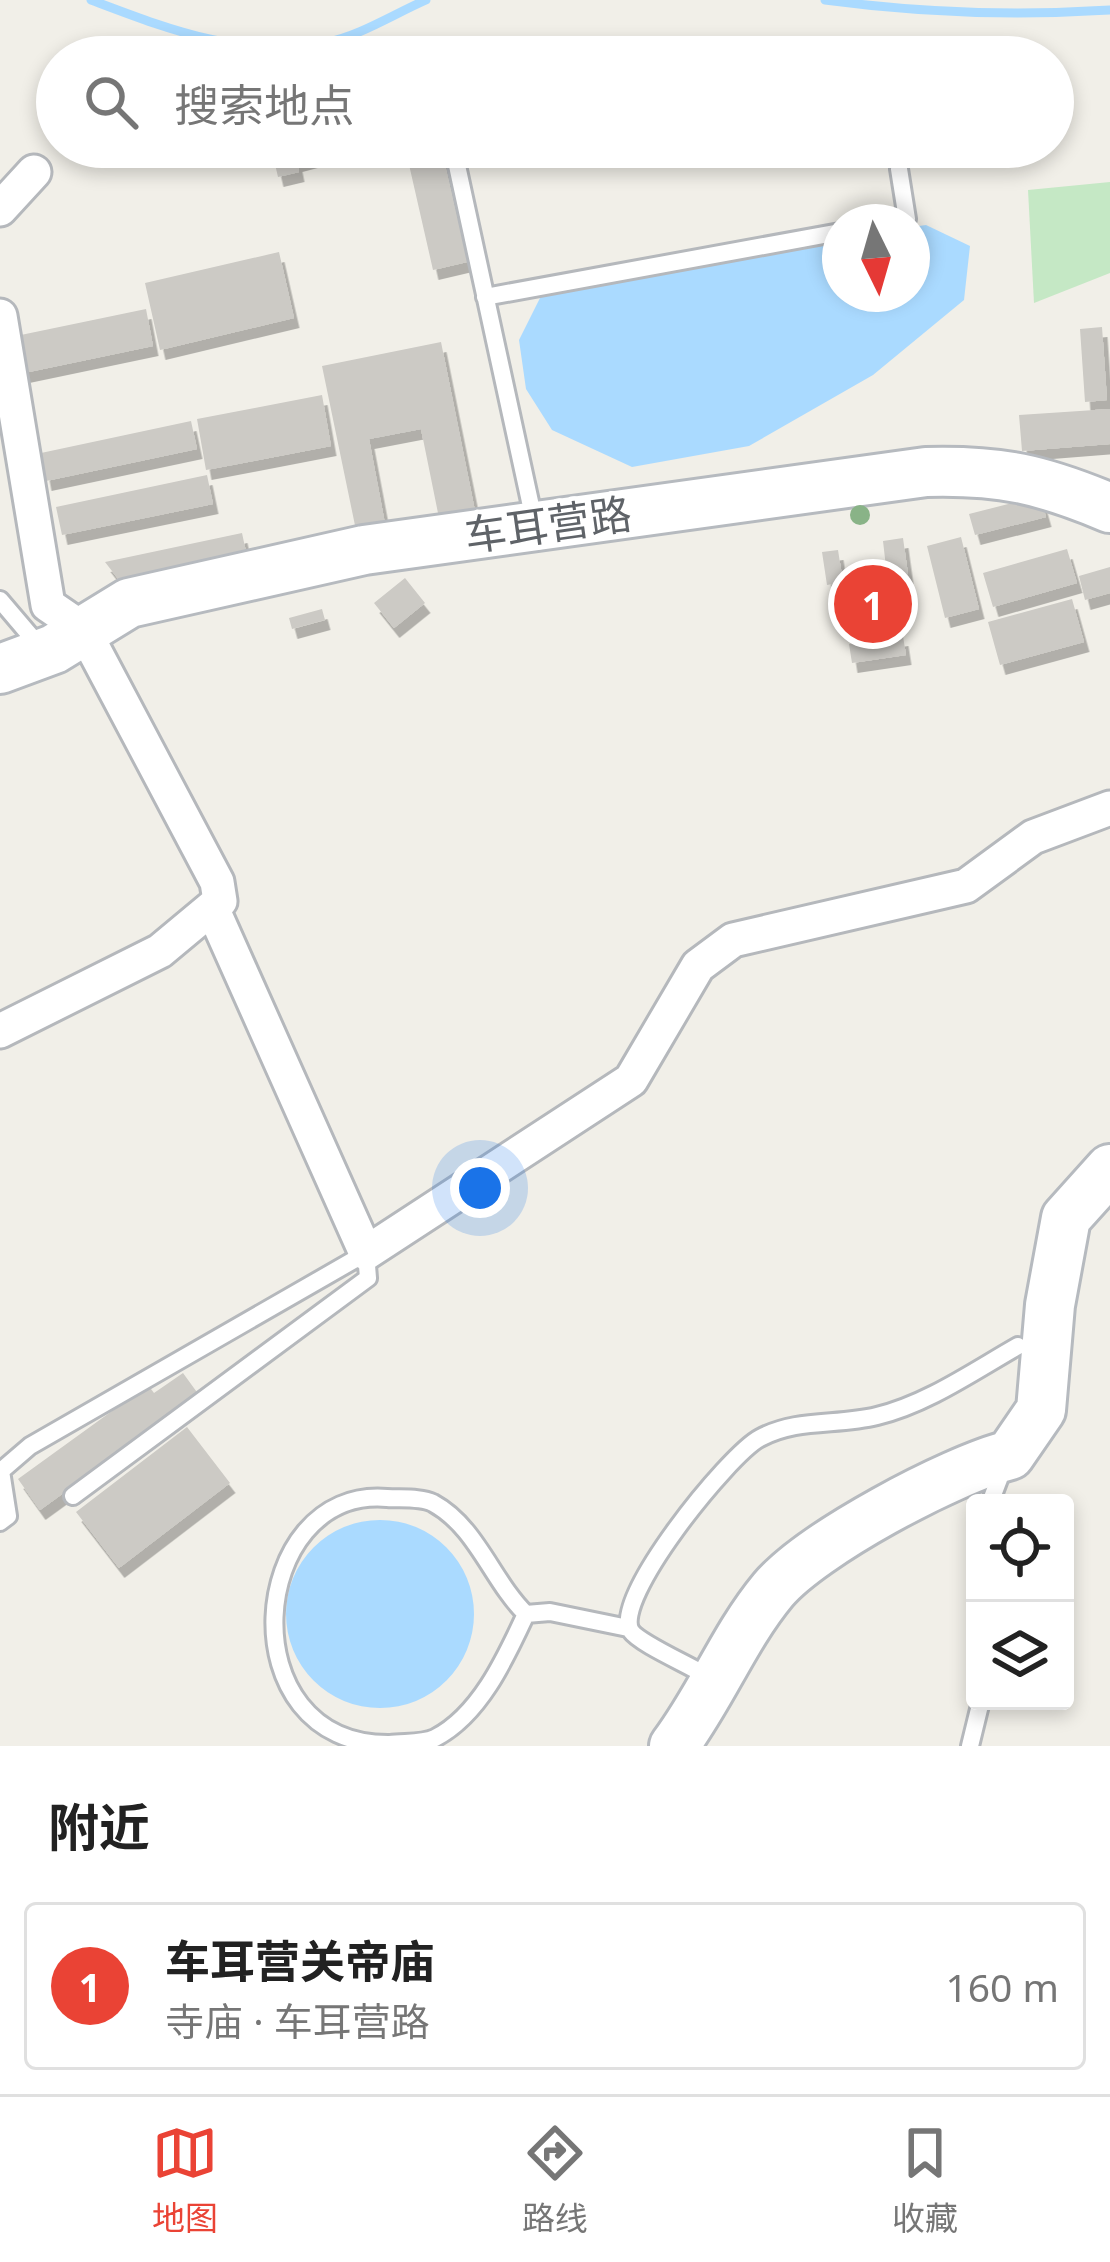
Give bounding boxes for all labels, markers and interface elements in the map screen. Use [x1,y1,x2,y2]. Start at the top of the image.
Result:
search box [36,36,1074,168]
icon: search [78,69,144,135]
text: 搜索地点 [174,74,354,135]
north arrow [822,204,930,312]
street label: 车耳营路 [461,484,635,563]
pin: 1 [834,559,912,649]
your location [450,1158,510,1218]
map controls [966,1494,1074,1710]
button: locate [966,1494,1074,1602]
button: layers [966,1602,1074,1710]
text: 附近 [48,1791,150,1861]
text: 车耳营关帝庙 [165,1930,435,1991]
text: 1 [79,1960,101,2013]
text: 160 m [945,1960,1059,2013]
text: 寺庙 · 车耳营路 [165,1994,430,2047]
tab: 地图 [152,2120,218,2240]
tab: 路线 [522,2120,588,2240]
tab: 收藏 [892,2120,958,2240]

